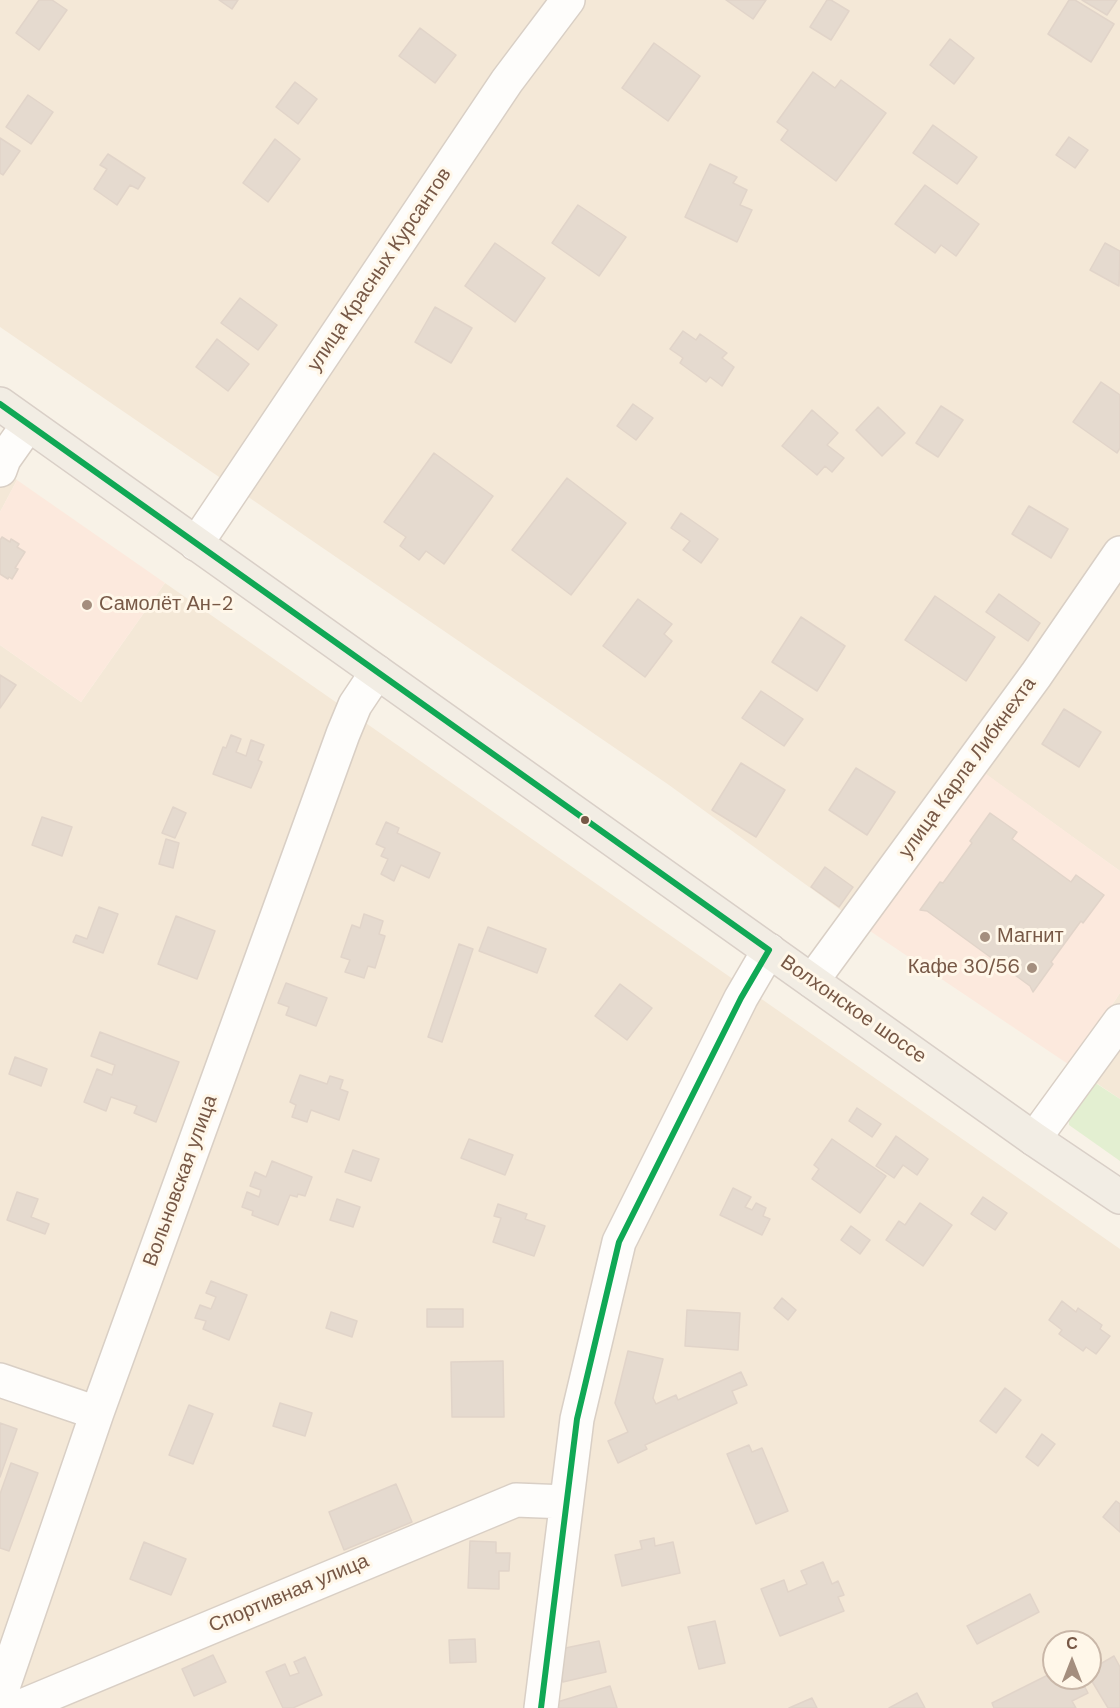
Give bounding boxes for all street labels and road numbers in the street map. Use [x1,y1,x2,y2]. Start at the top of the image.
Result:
street label: улица Красных Курсантов [303,164,457,376]
street label: улица Карла Либкнехта [894,673,1042,863]
street label: Волхонское шоссе [775,951,931,1069]
street label: Вольновская улица [139,1092,223,1270]
street label: Спортивная улица [205,1549,373,1639]

